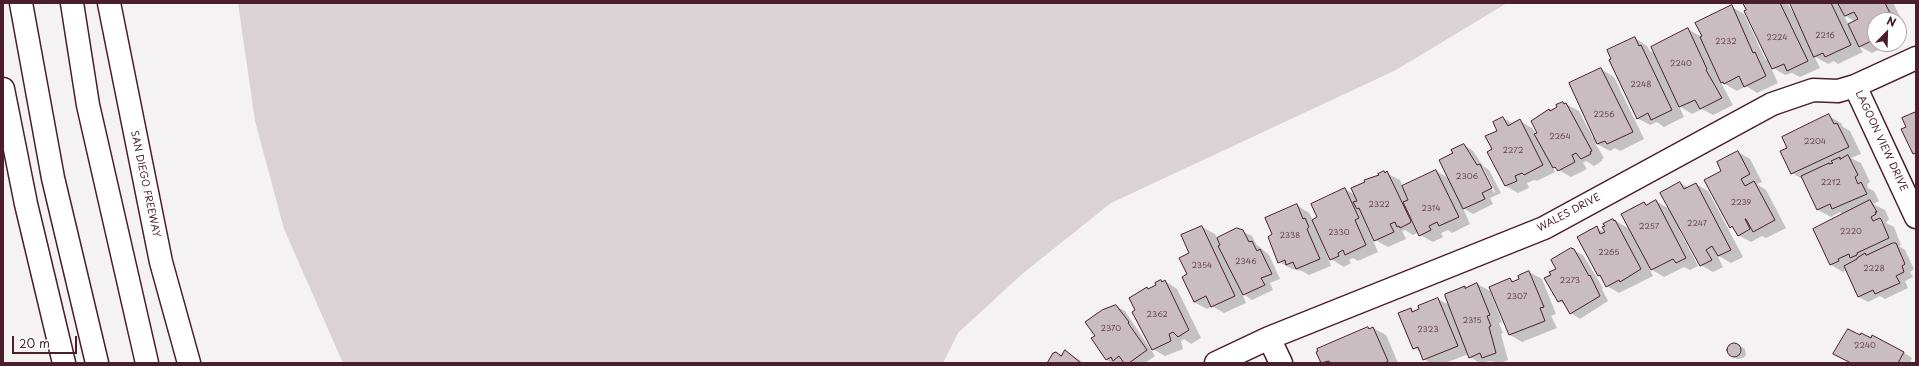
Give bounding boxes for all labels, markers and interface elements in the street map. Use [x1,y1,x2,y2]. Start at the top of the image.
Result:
north arrow [1867,12,1907,52]
text: N [1884,12,1899,31]
house number: 2216 [1815,31,1835,41]
house number: 2224 [1766,33,1788,43]
house number: 2232 [1715,37,1737,47]
house number: 2240 [1670,59,1692,69]
house number: 2248 [1630,80,1652,90]
street label: LAGOON VIEW DRIVE [1852,89,1910,193]
house number: 2256 [1594,110,1614,120]
street label: SAN DIEGO FREEWAY [128,130,162,238]
house number: 2264 [1549,132,1571,142]
house number: 2204 [1804,137,1826,147]
house number: 2272 [1503,146,1523,156]
house number: 2306 [1456,172,1478,182]
house number: 2212 [1821,178,1841,188]
street label: WALES DRIVE [1535,191,1603,235]
house number: 2239 [1731,198,1751,208]
house number: 2322 [1368,200,1390,210]
house number: 2314 [1422,204,1440,214]
house number: 2247 [1687,219,1707,229]
house number: 2257 [1639,222,1659,232]
house number: 2220 [1840,227,1862,237]
house number: 2330 [1328,228,1350,238]
house number: 2338 [1280,231,1300,241]
house number: 2265 [1599,248,1619,258]
house number: 2346 [1235,257,1257,267]
house number: 2354 [1192,261,1212,271]
house number: 2228 [1863,264,1885,274]
house number: 2273 [1560,276,1580,286]
house number: 2307 [1507,292,1527,302]
house number: 2362 [1146,310,1168,320]
house number: 2315 [1462,316,1482,326]
house number: 2370 [1101,324,1121,334]
house number: 2323 [1417,325,1439,335]
scale bar [14,328,79,354]
text: 20 m [19,334,50,352]
house number: 2240 [1854,341,1876,351]

